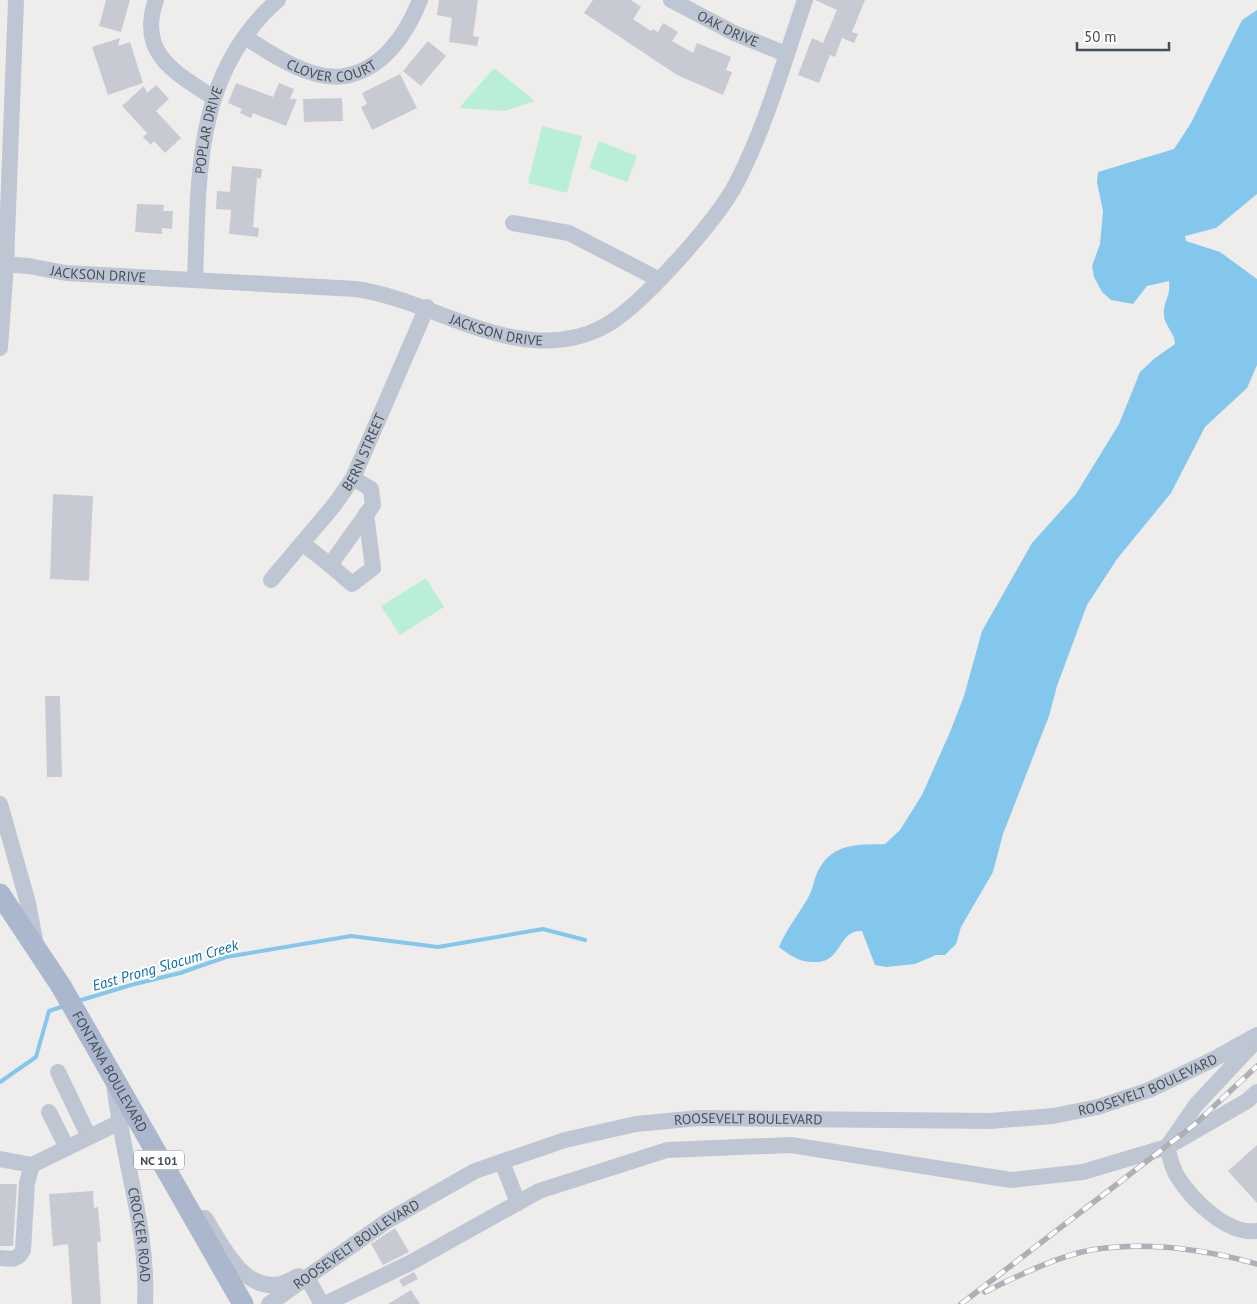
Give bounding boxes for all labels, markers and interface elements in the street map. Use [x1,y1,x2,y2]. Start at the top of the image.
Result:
street label: OAK DRIVE [694,6,762,51]
scale bar [1077,20,1170,52]
text: 50 m [1084,27,1117,46]
street label: CLOVER COURT [284,50,376,68]
text: CLOVER COURT [283,55,380,86]
street label: POPLAR DRIVE [191,83,227,175]
street label: JACKSON DRIVE [48,261,147,286]
street label: JACKSON DRIVE [446,309,543,350]
street label: BERN STREET [338,410,389,494]
water label: East Prong Slocum Creek [90,935,241,995]
street label: FONTANA BOULEVARD [68,1008,152,1135]
street label: ROOSEVELT BOULEVARD [1077,1050,1220,1120]
street label: ROOSEVELT BOULEVARD [673,1109,823,1129]
road number: NC 101 [134,1150,184,1170]
street label: CROCKER ROAD [124,1186,154,1283]
street label: ROOSEVELT BOULEVARD [290,1195,423,1293]

